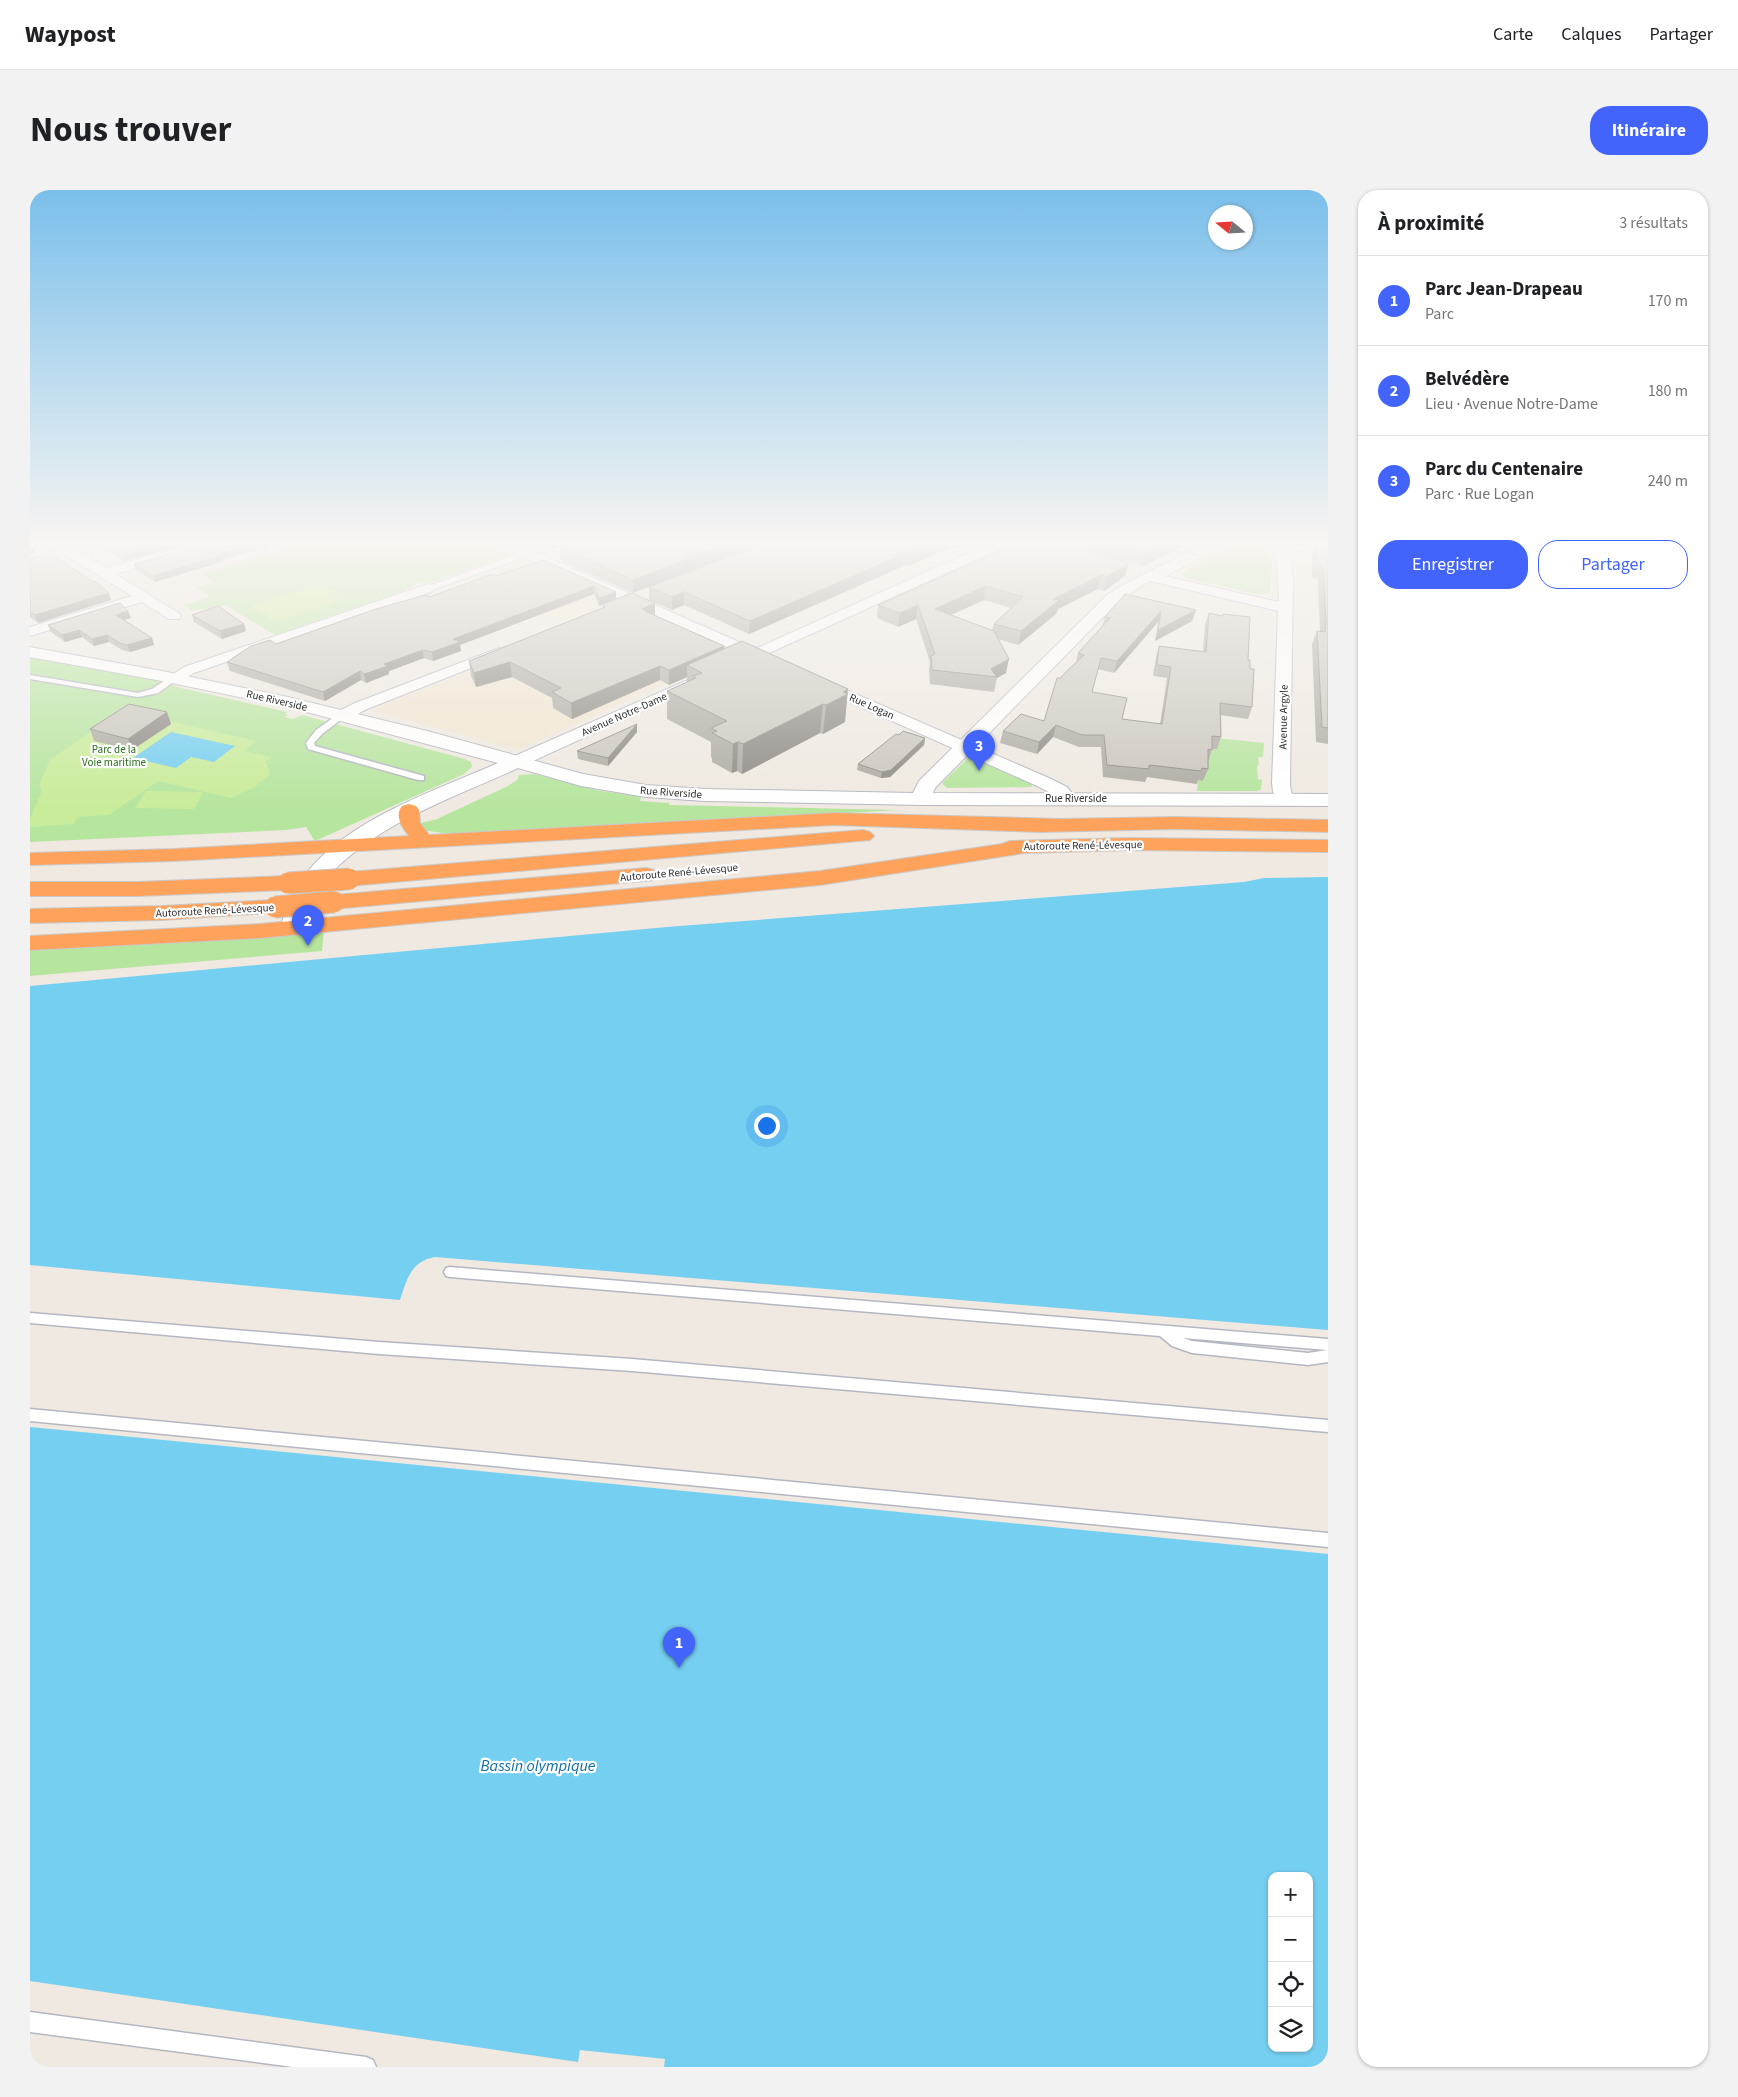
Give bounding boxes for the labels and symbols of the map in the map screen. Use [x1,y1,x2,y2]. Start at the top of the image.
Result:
north arrow [1208,205,1253,250]
street label: Avenue Argyle [1275,684,1292,750]
street label: Rue Riverside [245,686,309,715]
street label: Avenue Notre-Dame [579,689,670,740]
street label: Rue Logan [847,690,897,723]
pin: 3 [963,730,995,771]
park label: Parc de la Voie maritime [82,742,147,770]
street label: Rue Riverside [639,783,703,802]
street label: Rue Riverside [1045,791,1108,806]
street label: Autoroute René-Lévesque [1024,837,1143,854]
street label: Autoroute René-Lévesque [619,860,739,885]
street label: Autoroute René-Lévesque [156,900,275,921]
pin: 2 [292,905,324,946]
your location [754,1113,780,1139]
pin: 1 [663,1627,695,1668]
water label: Bassin olympique [480,1755,596,1777]

